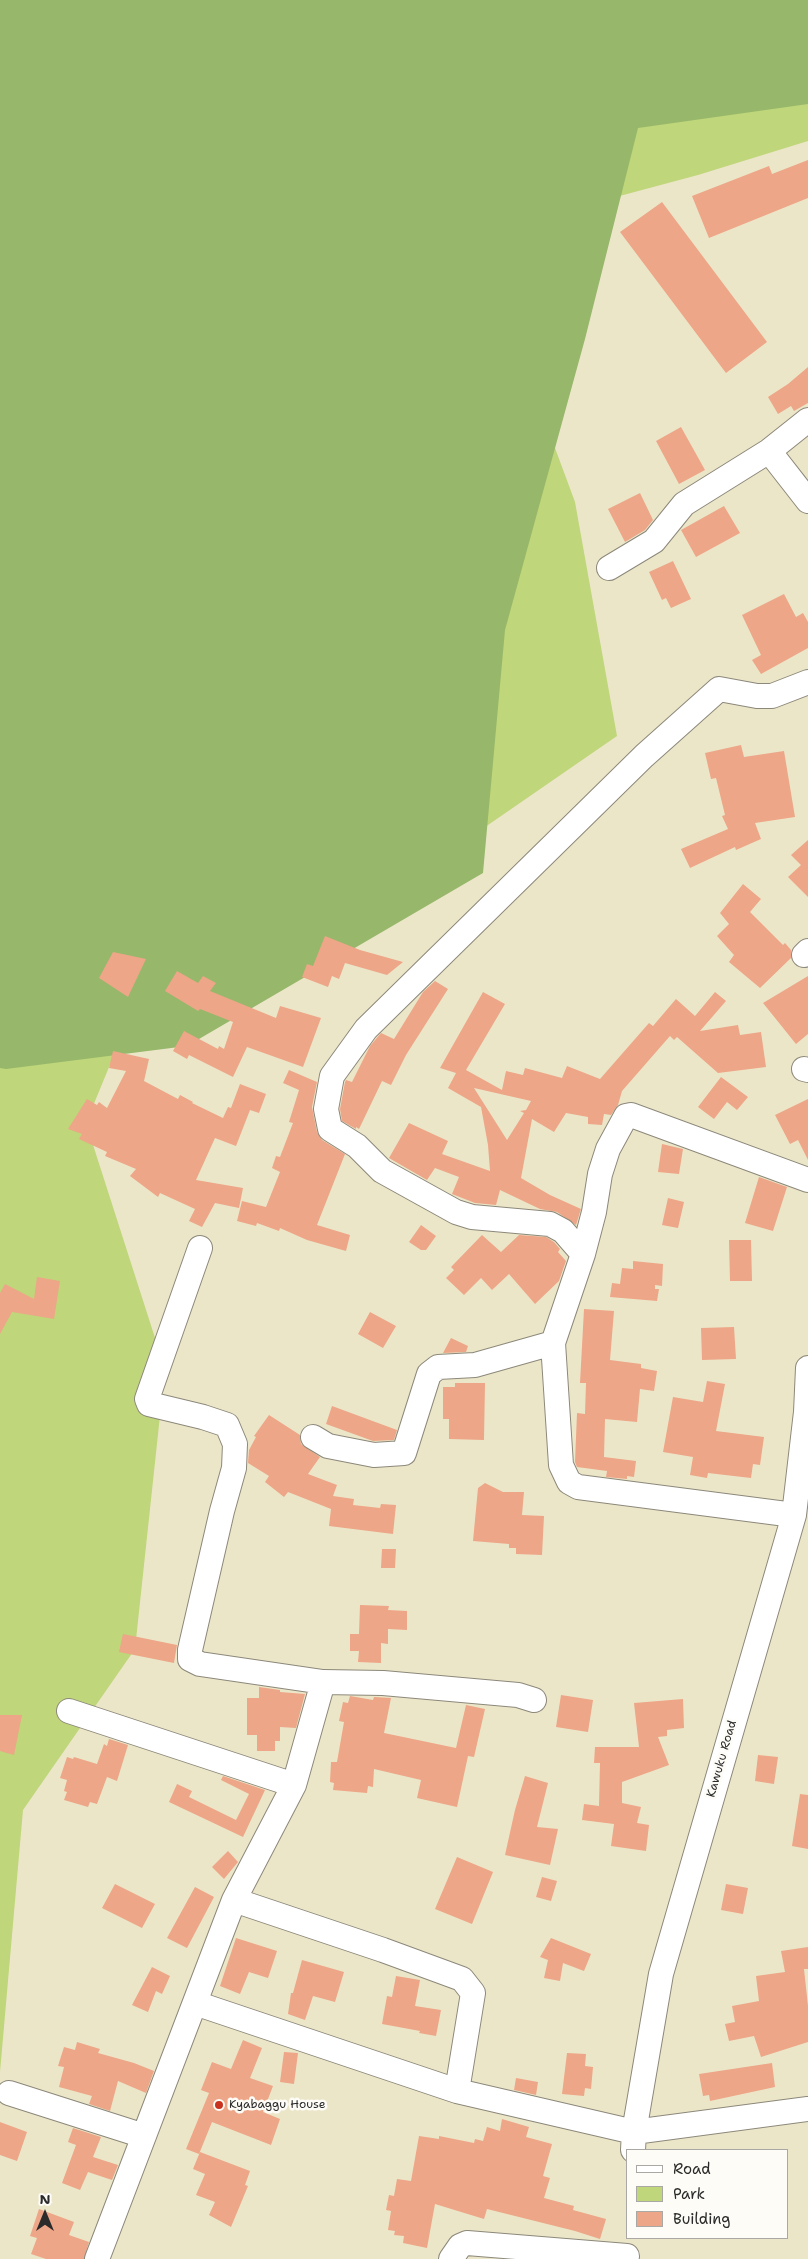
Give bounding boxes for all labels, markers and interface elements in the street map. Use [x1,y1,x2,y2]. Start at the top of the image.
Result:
street label: Kawuku Road [704,1719,740,1799]
place label: Kyabaggu House [229,2098,326,2112]
marker: Kyabaggu House [213,2099,225,2111]
legend [626,2149,788,2239]
text: Road [673,2159,711,2179]
text: Park [673,2184,705,2204]
north arrow [20,2189,70,2239]
text: N [39,2190,51,2208]
text: Building [673,2209,730,2229]

